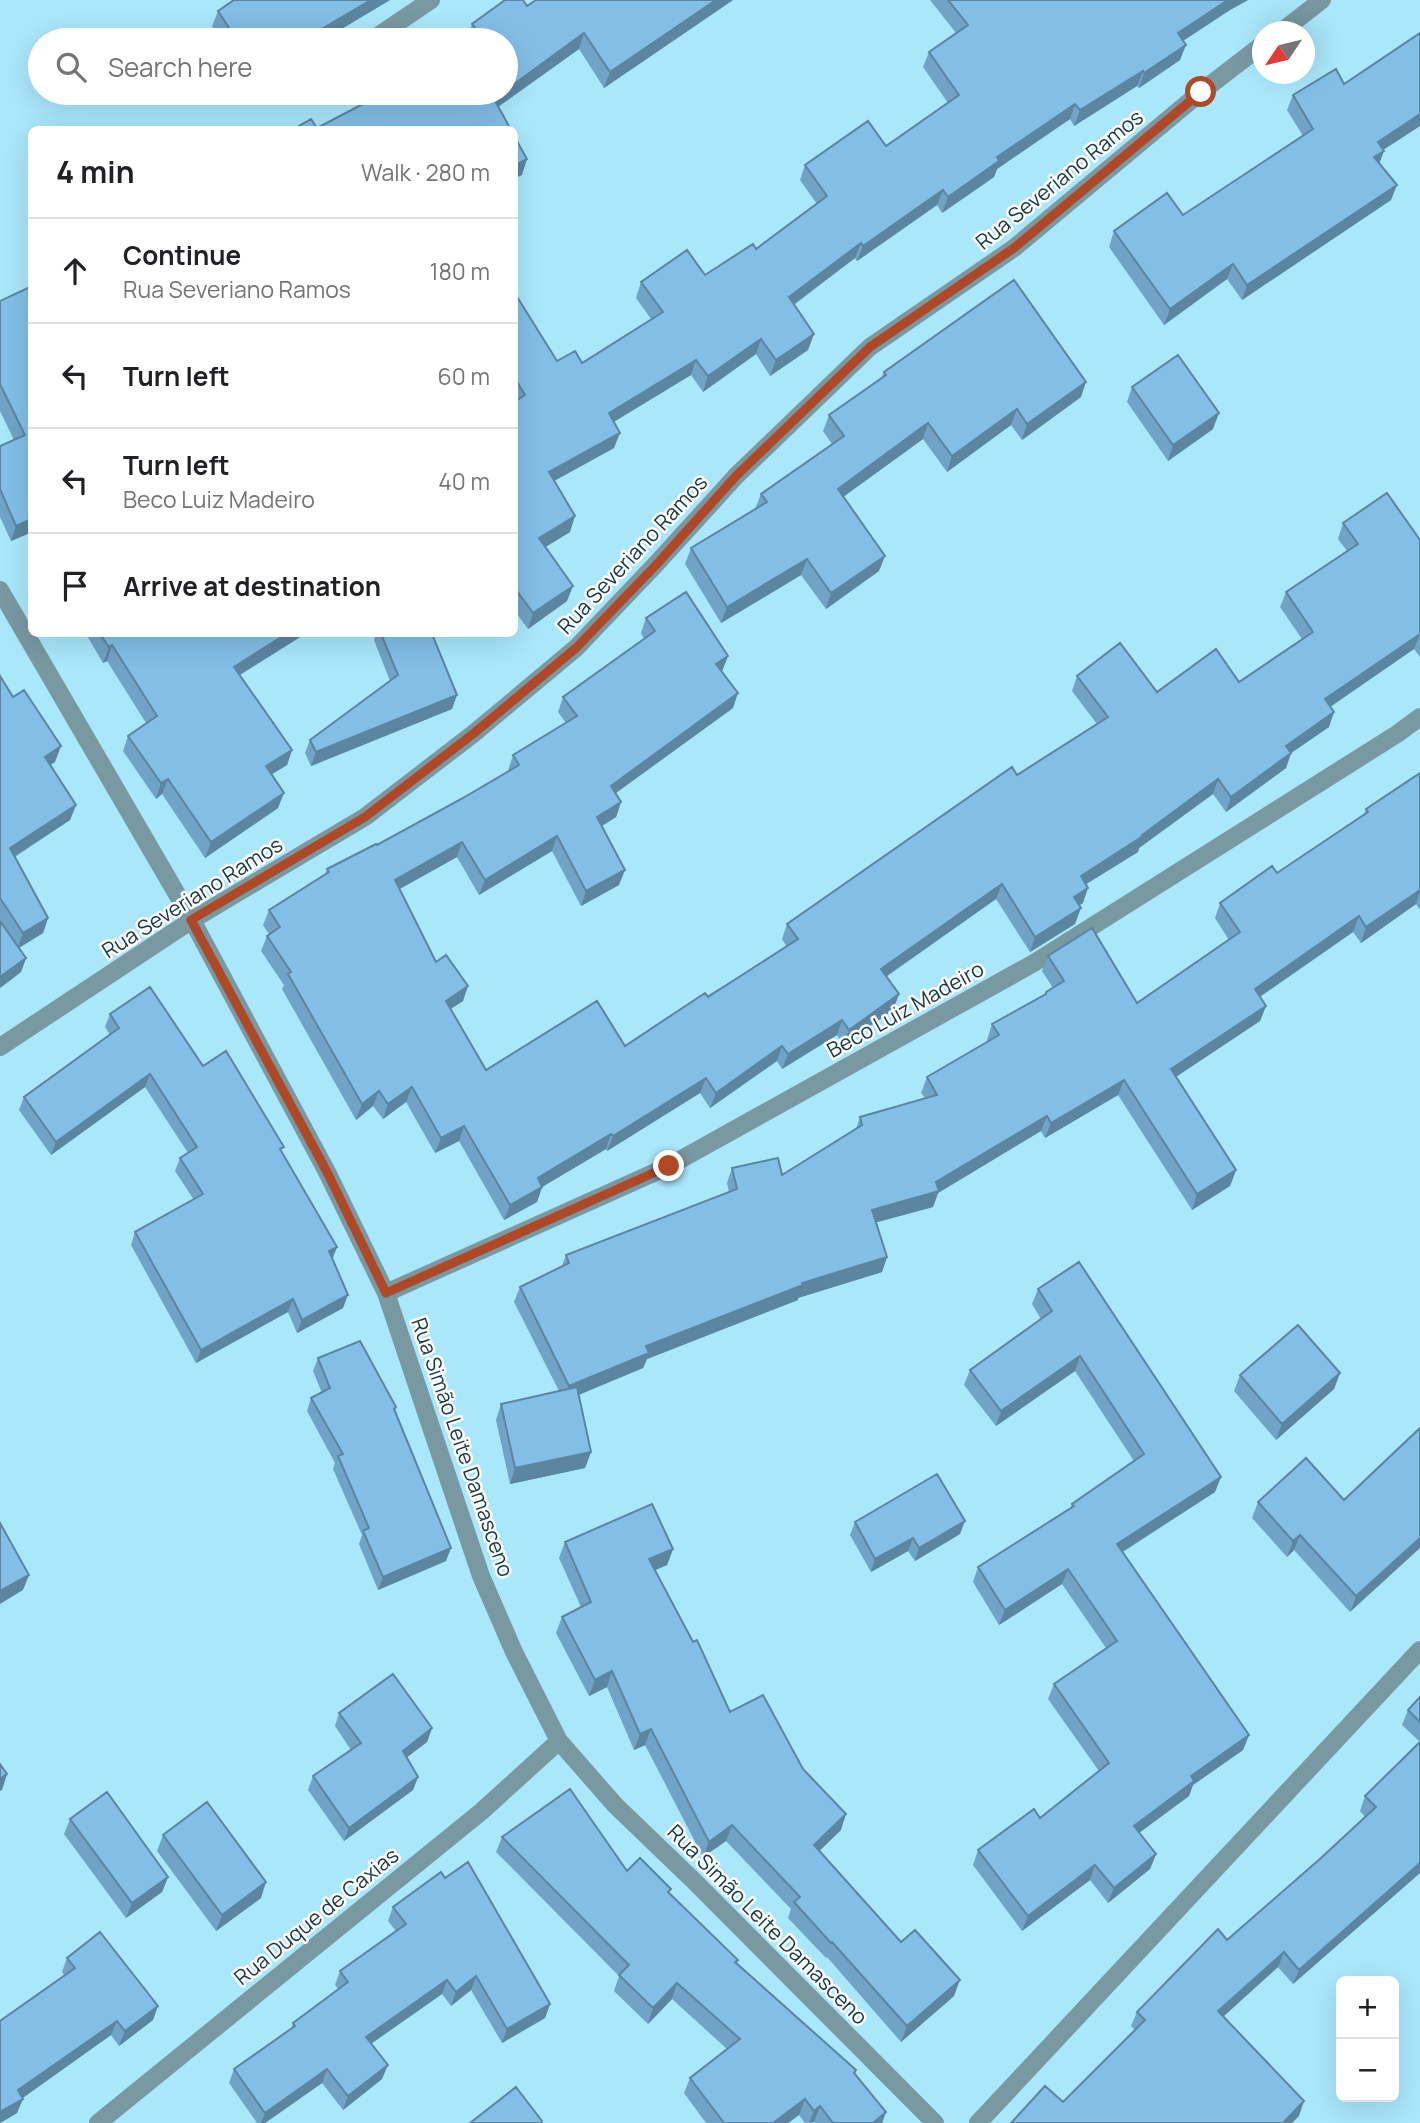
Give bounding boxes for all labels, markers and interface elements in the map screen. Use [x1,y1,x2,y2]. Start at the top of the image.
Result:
north arrow [1252,21,1315,84]
search box [28,28,518,105]
icon: search [52,48,90,86]
text: Search here [108,49,253,85]
route start [1185,76,1216,107]
street label: Rua Severiano Ramos [969,103,1149,255]
text: 4 min [56,151,134,192]
text: Walk · 280 m [361,156,490,188]
text: Continue [123,237,241,273]
icon: ahead [56,252,94,290]
text: 180 m [430,255,490,287]
text: Rua Severiano Ramos [123,273,351,305]
icon: left [56,357,94,395]
text: Turn left [123,358,230,394]
text: 60 m [438,360,490,392]
text: Turn left [123,447,230,483]
icon: left [56,462,94,500]
text: 40 m [438,465,490,497]
street label: Rua Severiano Ramos [551,468,713,640]
text: Beco Luiz Madeiro [123,483,315,515]
icon: arrive [56,567,94,605]
text: Arrive at destination [123,568,381,604]
street label: Rua Severiano Ramos [96,830,288,964]
street label: Beco Luiz Madeiro [822,954,988,1064]
route end [653,1150,684,1181]
street label: Rua Simão Leite Damasceno [405,1314,521,1580]
street label: Rua Simão Leite Damasceno [662,1818,874,2030]
street label: Rua Duque de Caxias [228,1841,404,1991]
map controls [1336,1976,1399,2102]
button: + [1336,1976,1399,2039]
button: − [1336,2039,1399,2102]

